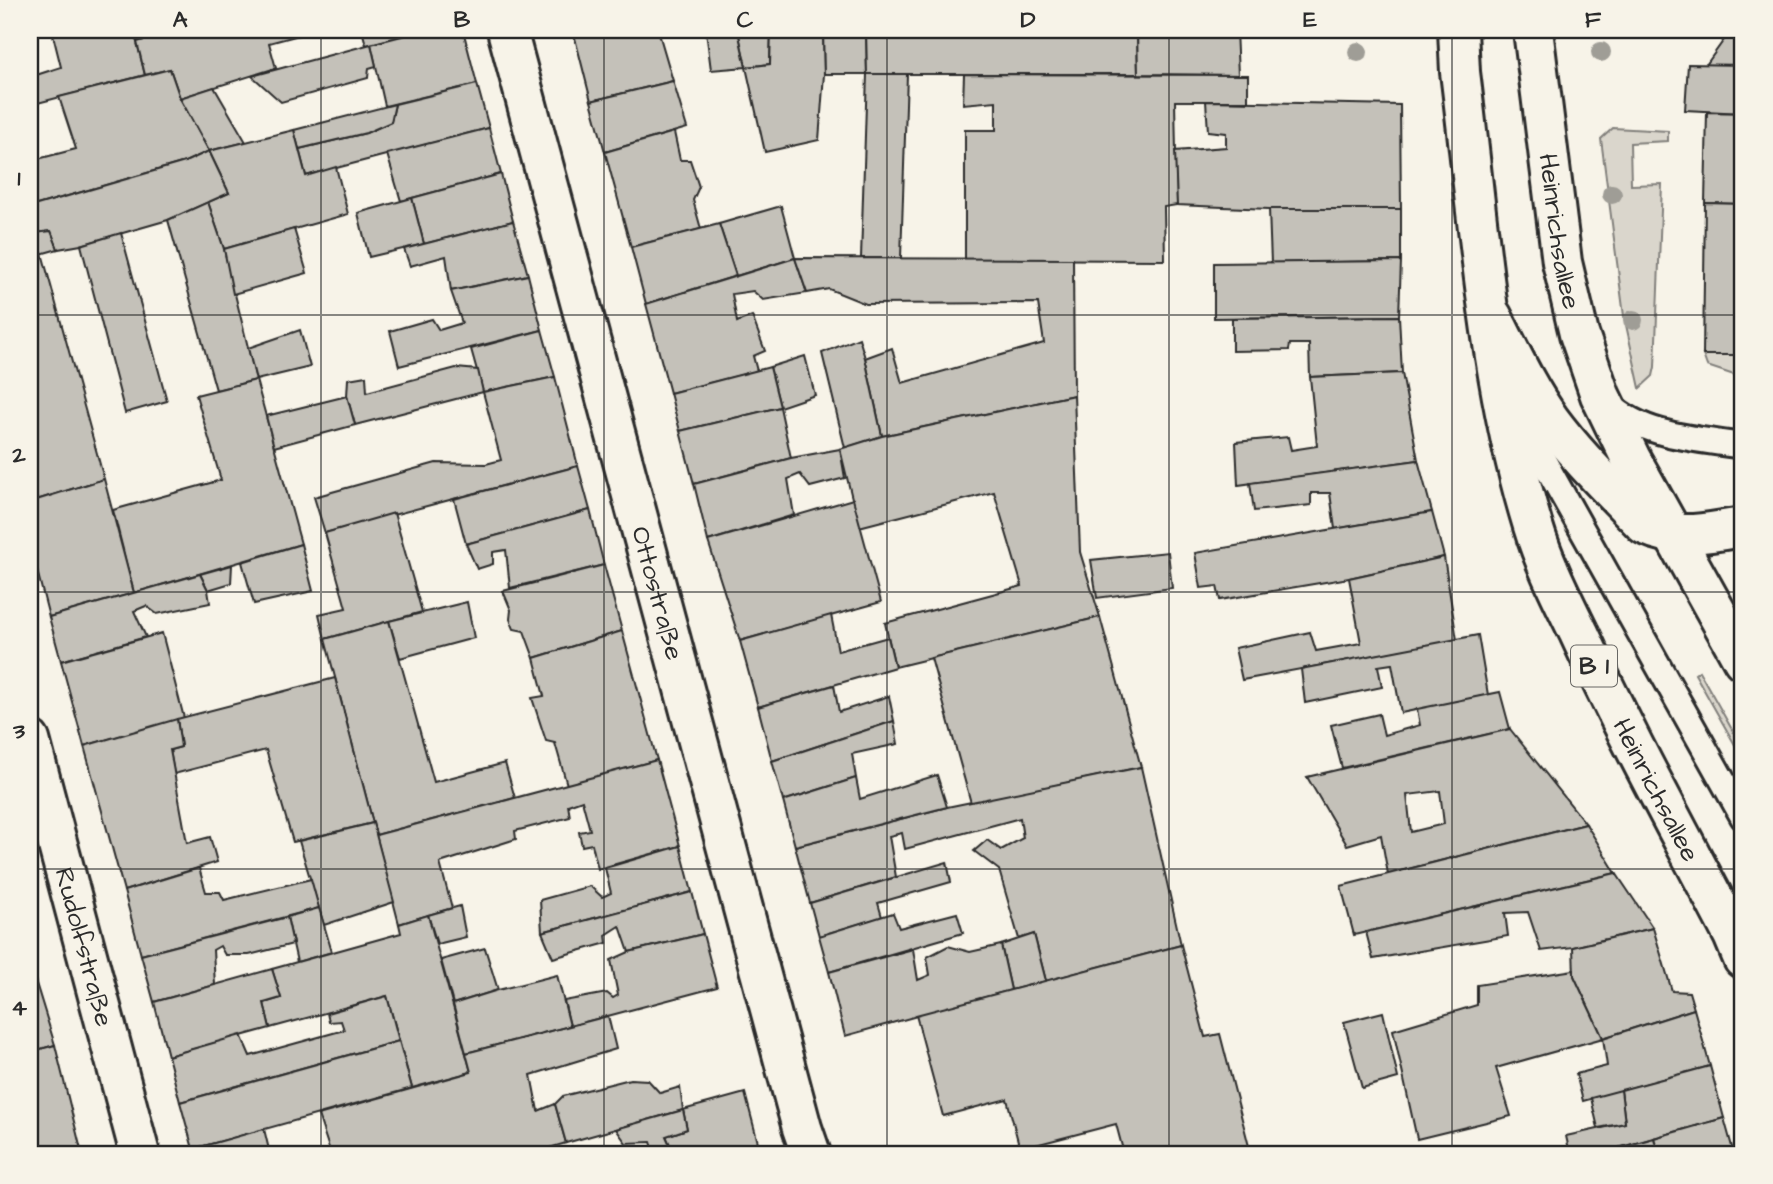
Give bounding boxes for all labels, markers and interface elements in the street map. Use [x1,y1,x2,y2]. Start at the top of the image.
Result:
text: A [173,4,188,36]
text: B [454,4,471,36]
text: C [737,4,754,36]
text: D [1021,4,1036,36]
text: E [1303,4,1317,36]
text: F [1585,4,1602,36]
street label: Heinrichsallee [1530,151,1590,313]
text: 1 [18,162,21,194]
text: 2 [11,439,26,471]
street label: Ottostraße [622,523,692,664]
road number: B 1 [1571,646,1617,686]
street label: Heinrichsallee [1604,712,1708,868]
text: 3 [12,715,25,747]
street label: Rudolfstraße [46,864,122,1030]
text: 4 [11,992,27,1024]

